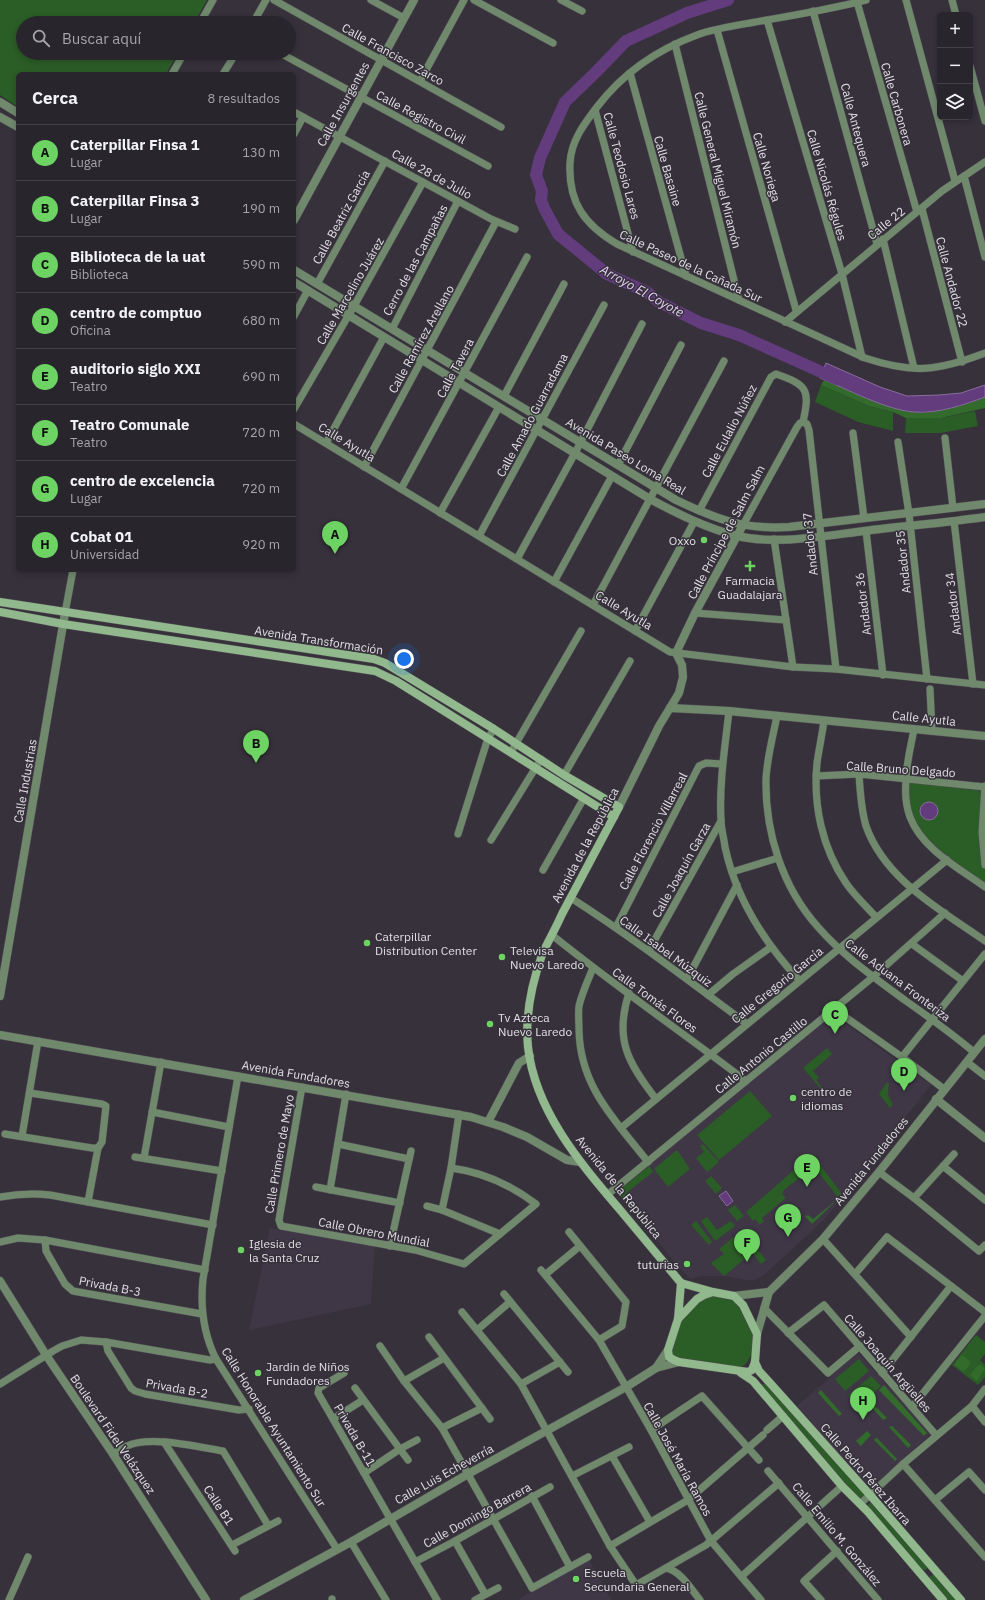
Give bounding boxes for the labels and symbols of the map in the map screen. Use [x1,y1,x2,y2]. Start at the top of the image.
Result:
street label: Calle Francisco Zarco [339,20,447,88]
street label: Calle Insurgentes [314,59,373,149]
street label: Calle Carbonera [878,61,916,148]
street label: Calle Antequera [838,81,875,169]
street label: Calle Registro Civil [373,87,469,147]
street label: Calle General Miguel Miramón [691,90,745,250]
street label: Calle Teodosio Lares [600,111,644,221]
street label: Calle Nicolás Régules [804,128,850,243]
street label: Calle Noriega [750,130,784,204]
street label: Calle Basaine [651,134,685,208]
street label: Calle 28 de Julio [389,146,475,202]
street label: Calle Beatriz García [309,167,373,267]
street label: Cerro de las Campañas [379,202,451,318]
street label: Calle 22 [864,203,908,243]
street label: Calle Paseo de la Cañada Sur [617,226,765,306]
street label: Calle Marcelino Juárez [313,234,387,347]
street label: Calle Andador 22 [933,235,971,329]
water label: Arroyo El Coyote [596,260,687,321]
street label: Calle Ramírez Arellano [385,282,457,396]
street label: Calle Tavera [433,335,477,400]
street label: Calle Amado Guarradama [493,350,571,479]
street label: Calle Eulalio Núñez [698,382,760,480]
street label: Avenida Paseo Loma Real [563,414,689,498]
street label: Calle Ayutla [316,419,379,465]
street label: Calle Príncipe de Salm Salm [684,462,768,602]
street label: Andador 37 [799,512,821,576]
pin: A [322,521,348,554]
street label: Andador 35 [892,530,914,594]
place label: Oxxo [669,533,696,548]
marker: Oxxo [699,535,709,545]
marker: Farmacia Guadalajara [745,561,755,571]
street label: Andador 36 [852,572,874,636]
street label: Andador 34 [942,572,964,636]
place label: Farmacia Guadalajara [718,573,783,602]
street label: Calle Ayutla [593,587,656,633]
street label: Avenida Transformación [254,622,384,658]
your location [394,649,414,669]
street label: Calle Ayutla [891,707,957,729]
pin: B [243,730,269,763]
street label: Calle Industrias [10,738,40,824]
street label: Calle Bruno Delgado [846,758,956,780]
street label: Calle Florencio Villarreal [616,770,690,892]
street label: Avenida de la República [548,784,622,905]
street label: Calle Joaquín Garza [649,819,714,920]
street label: Calle Isabel Múzquiz [617,912,716,990]
place label: Caterpillar Distribution Center [375,929,477,958]
street label: Calle Aduana Fronteriza [842,935,954,1025]
marker: Caterpillar Distribution Center [362,938,372,948]
place label: Televisa Nuevo Laredo [510,943,584,972]
street label: Calle Gregorio García [728,943,826,1027]
marker: Televisa Nuevo Laredo [497,952,507,962]
street label: Calle Tomás Flores [609,964,701,1036]
pin: C [822,1001,848,1034]
place label: Tv Azteca Nuevo Laredo [498,1010,572,1039]
street label: Calle Antonio Castillo [712,1013,810,1097]
marker: Tv Azteca Nuevo Laredo [485,1019,495,1029]
street label: Avenida Fundadores [241,1057,351,1091]
pin: D [891,1058,917,1091]
place label: centro de idiomas [801,1084,852,1113]
street label: Calle Primero de Mayo [261,1093,297,1215]
marker: centro de idiomas [788,1093,798,1103]
street label: Avenida Fundadores [831,1114,911,1208]
street label: Avenida de la República [573,1132,666,1242]
pin: E [794,1154,820,1187]
pin: G [775,1204,801,1237]
street label: Calle Obrero Mundial [317,1214,431,1250]
pin: F [734,1229,760,1262]
place label: Iglesia de la Santa Cruz [249,1236,320,1265]
marker: Iglesia de la Santa Cruz [236,1245,246,1255]
place label: tuturias [637,1257,679,1272]
marker: tuturias [682,1259,692,1269]
street label: Privada B-3 [78,1273,142,1299]
street label: Calle Joaquín Argüelles [841,1311,935,1416]
street label: Calle Honorable Ayuntamiento Sur [219,1344,330,1510]
place label: Jardin de Niños Fundadores [266,1359,350,1388]
marker: Jardin de Niños Fundadores [253,1368,263,1378]
street label: Boulevard Fidel Velázquez [67,1371,159,1497]
street label: Privada B-2 [145,1375,209,1401]
pin: H [850,1387,876,1420]
street label: Calle José María Ramos [640,1400,716,1519]
street label: Privada B-11 [331,1401,379,1469]
street label: Calle Pedro Pérez Ibarra [818,1420,915,1529]
street label: Calle Luis Echeverría [392,1440,497,1507]
street label: Calle Domingo Barrera [420,1479,534,1551]
street label: Calle Emilio M. González [789,1479,885,1589]
street label: Calle B1 [201,1482,237,1528]
place label: Escuela Secundaria General [584,1565,690,1594]
marker: Escuela Secundaria General [571,1574,581,1584]

